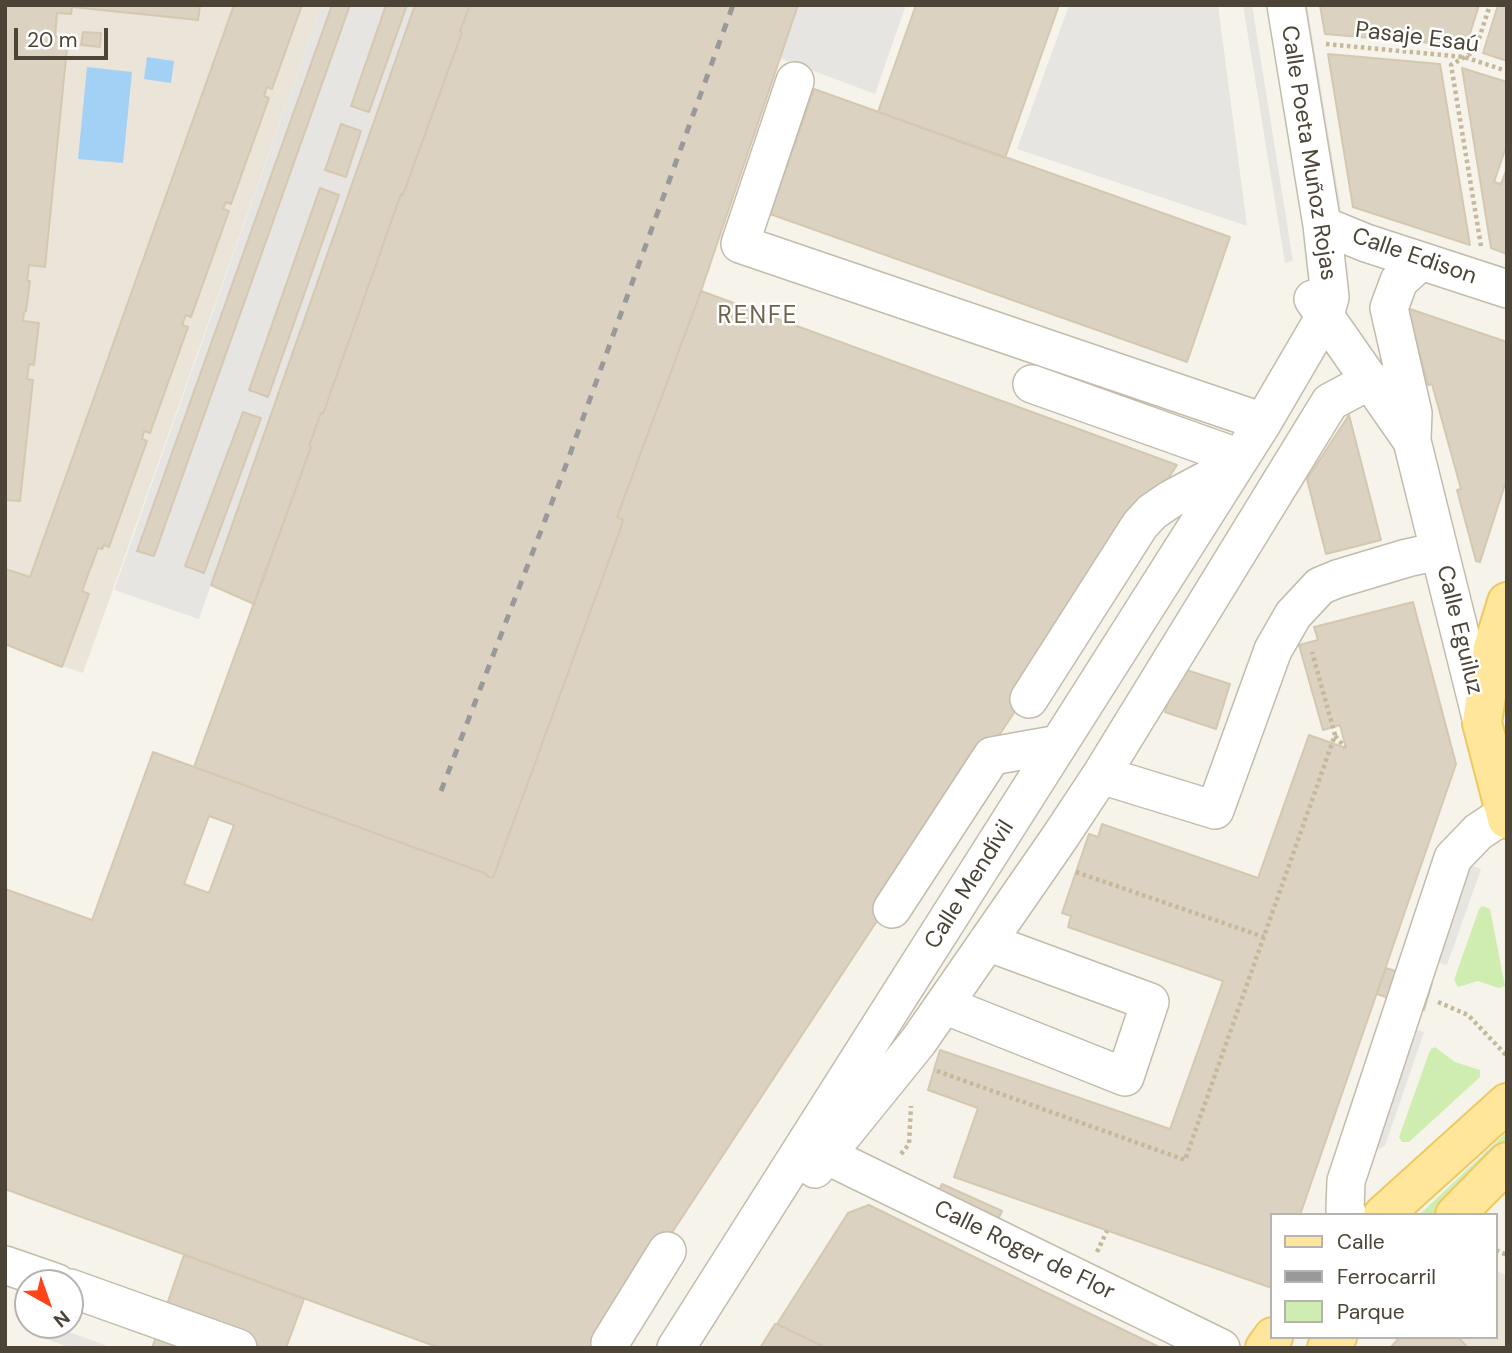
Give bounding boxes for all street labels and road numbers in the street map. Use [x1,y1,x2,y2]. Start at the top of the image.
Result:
street label: Pasaje Esaú [1354,17,1480,59]
street label: Calle Poeta Muñoz Rojas [1274,24,1342,282]
street label: Calle Edison [1348,223,1480,291]
street label: Calle Eguiluz [1430,563,1488,697]
street label: Calle Mendívil [920,816,1020,954]
street label: Calle Roger de Flor [929,1195,1119,1307]

